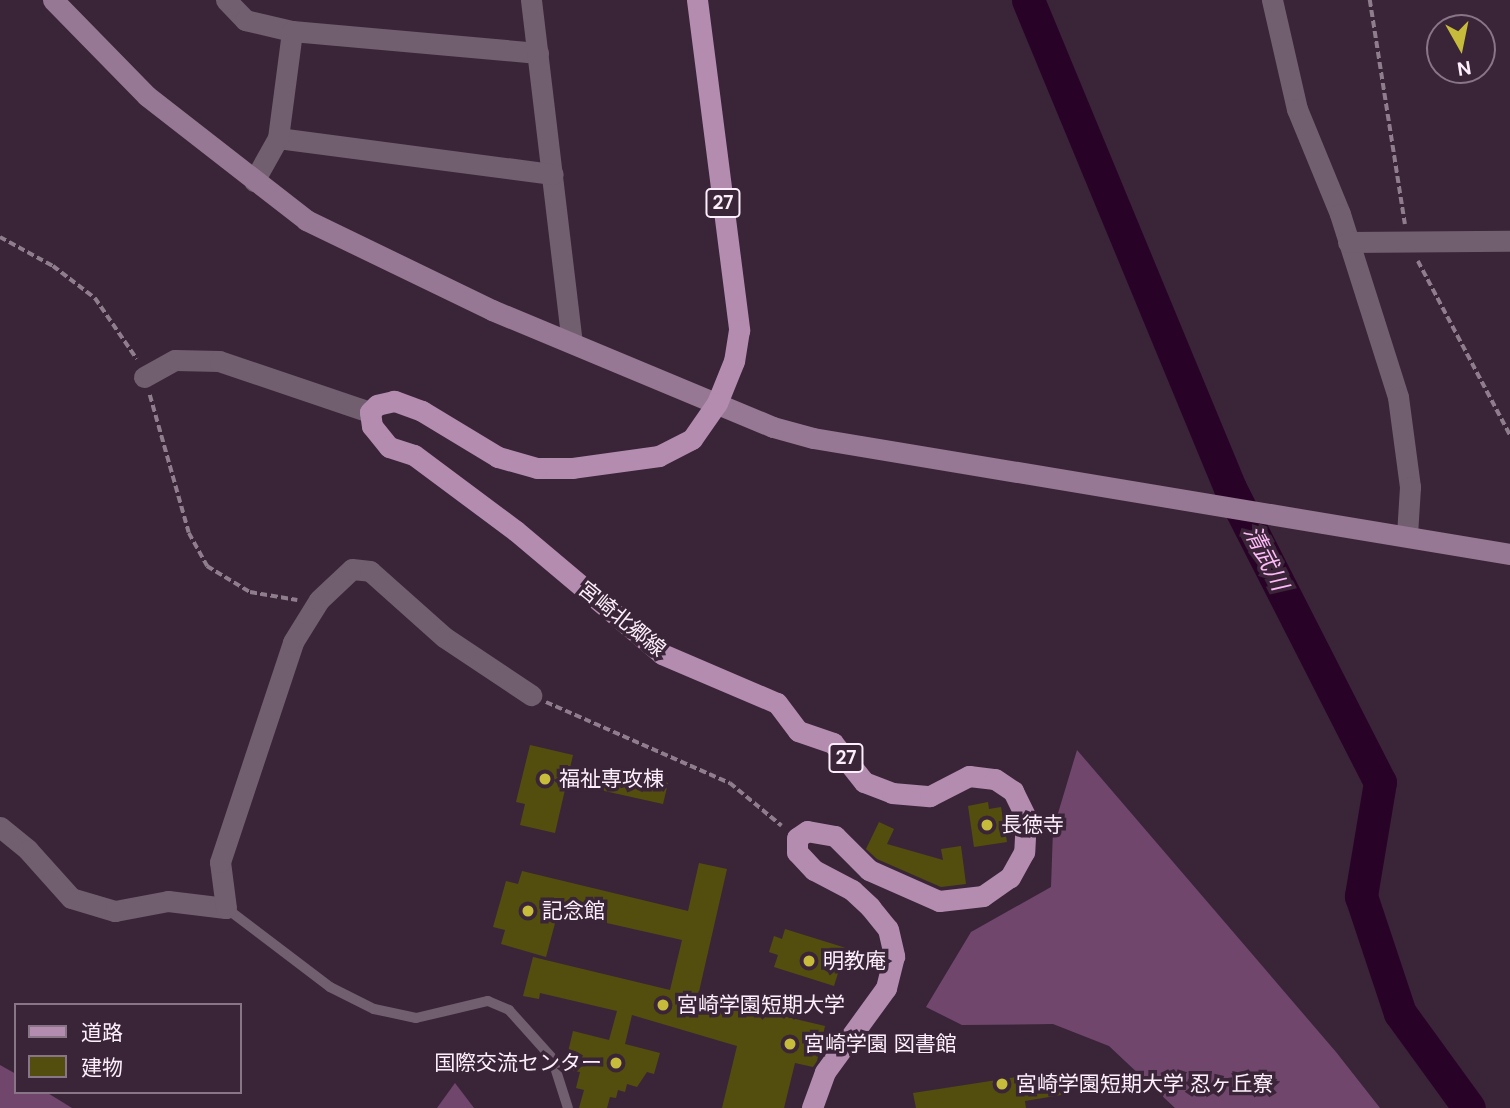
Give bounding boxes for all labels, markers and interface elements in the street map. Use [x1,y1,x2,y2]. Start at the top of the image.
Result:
north arrow [1426,14,1496,84]
text: N [1455,55,1473,82]
road number: 27 [704,188,742,218]
water label: 清武川 [1238,521,1294,595]
street label: 宮崎北郷線 [573,576,671,662]
road number: 27 [827,743,865,774]
place label: 福祉専攻棟 [559,766,664,792]
marker: 福祉専攻棟 [537,771,553,787]
place label: 長徳寺 [1001,812,1064,838]
marker: 長徳寺 [979,817,995,833]
place label: 記念館 [542,898,605,924]
marker: 記念館 [520,903,536,919]
place label: 明教庵 [823,948,886,974]
marker: 明教庵 [801,953,817,969]
place label: 宮崎学園短期大学 [677,992,845,1018]
marker: 宮崎学園短期大学 [655,997,671,1013]
legend [14,1003,242,1094]
text: 道路 [81,1019,123,1047]
place label: 宮崎学園 図書館 [804,1031,957,1057]
marker: 宮崎学園 図書館 [782,1036,798,1052]
place label: 国際交流センター [434,1050,602,1076]
text: 建物 [81,1054,123,1082]
marker: 国際交流センター [608,1055,624,1071]
place label: 宮崎学園短期大学 忍ヶ丘寮 [1016,1071,1274,1097]
marker: 宮崎学園短期大学 忍ヶ丘寮 [994,1076,1010,1092]

